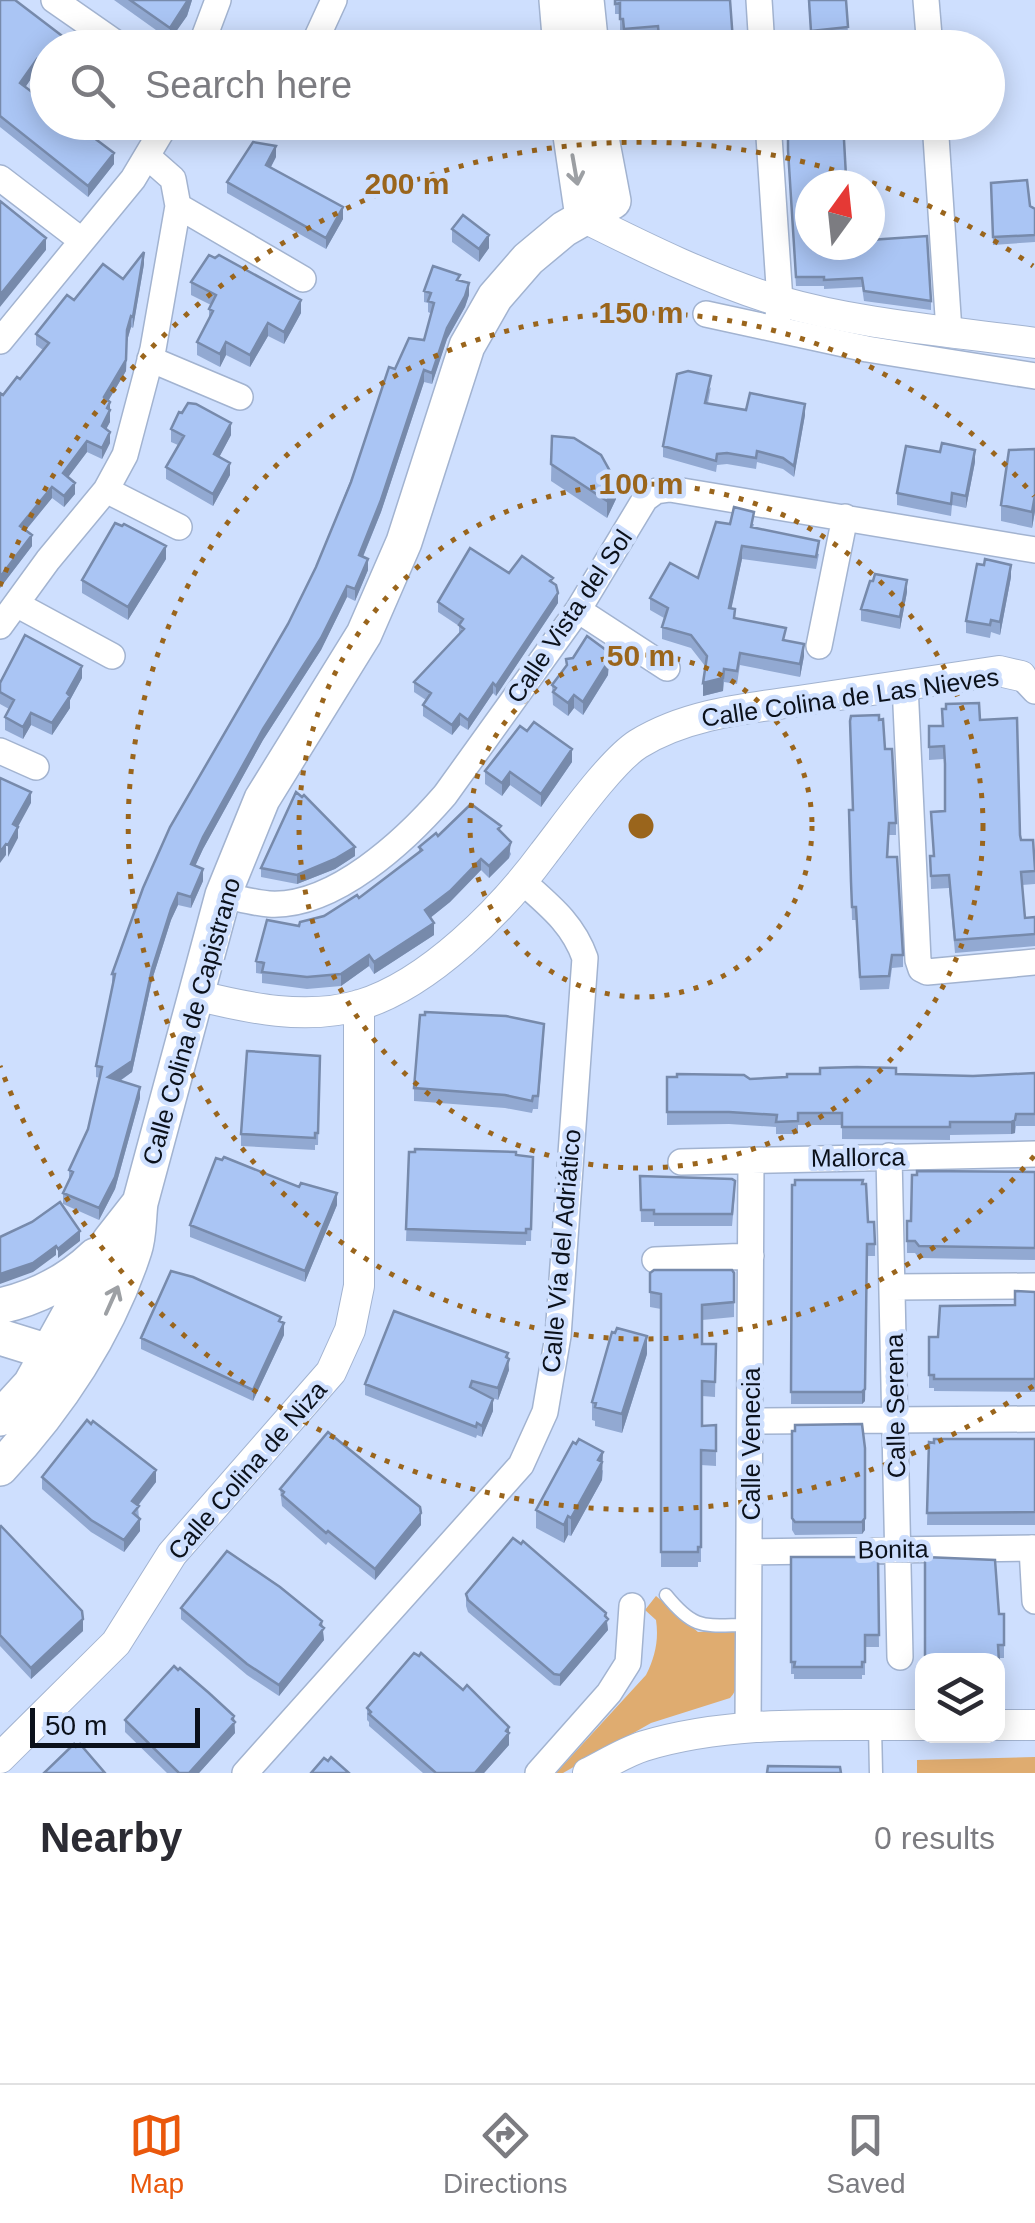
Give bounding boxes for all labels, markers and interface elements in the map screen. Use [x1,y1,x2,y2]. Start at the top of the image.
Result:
search box [30,30,1005,140]
icon: search [65,58,120,113]
text: Search here [145,64,352,106]
one-way arrow [566,153,585,186]
text: 200 m [364,167,450,200]
north arrow [795,170,885,260]
text: 150 m [598,296,684,329]
text: 100 m [598,467,684,500]
street label: Calle Vista del Sol [501,524,637,708]
text: 50 m [607,639,675,672]
street label: Calle Colina de Las Nieves [699,662,1001,732]
centre of rings [623,808,659,844]
street label: Calle Colina de Capistrano [137,874,245,1168]
street label: Calle Vía del Adriático [536,1128,586,1374]
street label: Mallorca [811,1142,906,1172]
one-way arrow [104,1285,122,1316]
street label: Calle Serena [880,1333,910,1478]
street label: Calle Venecia [737,1367,765,1520]
street label: Calle Colina de Niza [162,1375,332,1565]
street label: Bonita [857,1534,929,1564]
map controls [915,1653,1005,1743]
button: layers [915,1653,1005,1743]
scale bar [30,1703,200,1748]
text: 50 m [45,1710,107,1741]
text: Nearby [40,1814,182,1861]
text: 0 results [874,1820,995,1856]
tab: Map [129,2108,184,2200]
tab: Directions [443,2108,568,2200]
tab: Saved [826,2108,906,2200]

